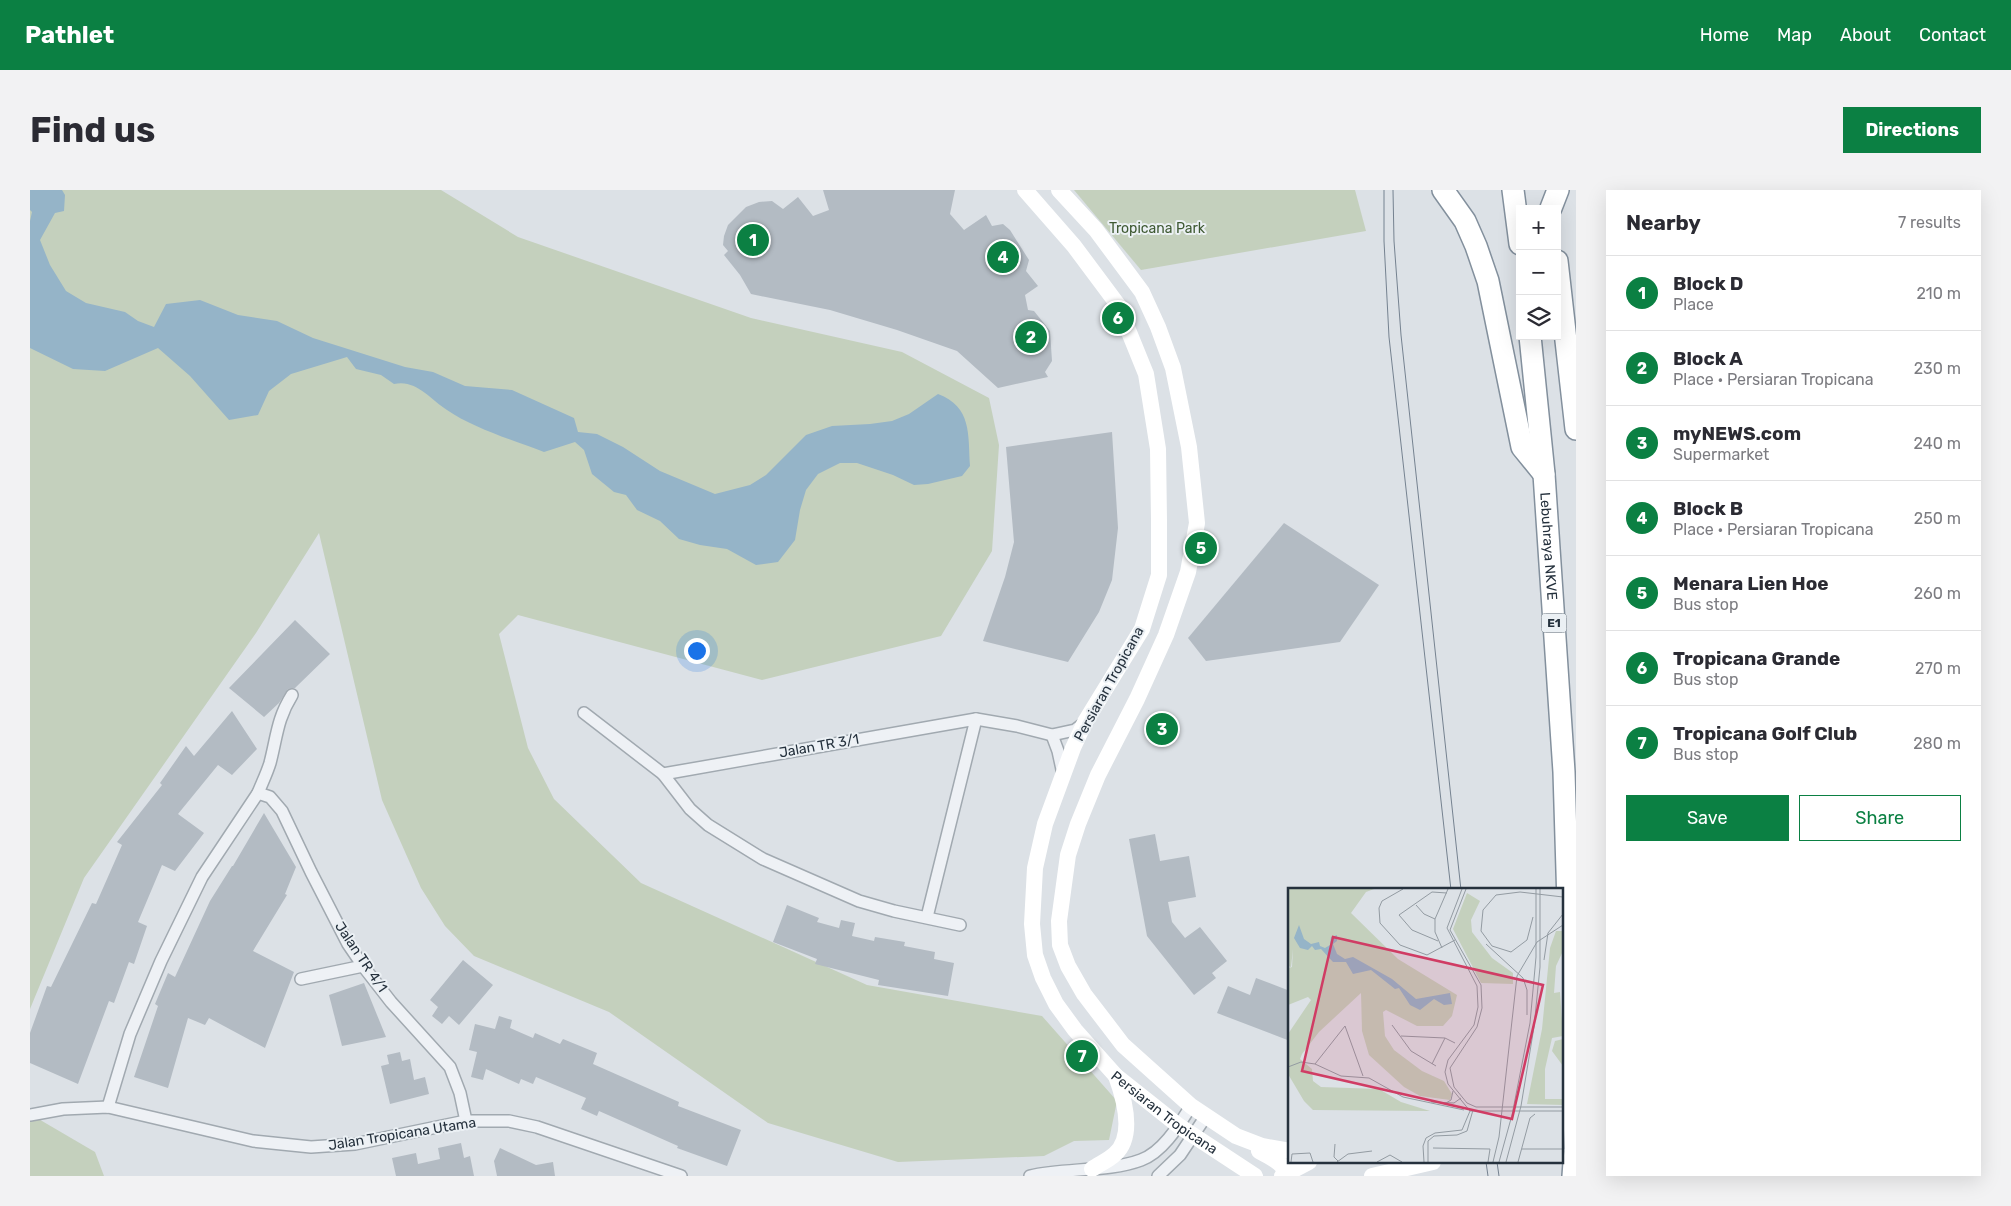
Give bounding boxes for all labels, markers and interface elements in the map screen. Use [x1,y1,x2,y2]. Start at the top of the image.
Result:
text: Pathlet [25,21,114,49]
text: Home [1700,24,1749,46]
text: Map [1777,24,1812,46]
text: About [1840,24,1891,46]
text: Contact [1919,24,1986,46]
button: Directions [1843,107,1981,153]
text: Find us [30,109,155,151]
map controls [1516,205,1561,340]
button: + [1516,205,1561,250]
text: Nearby [1626,210,1701,235]
text: 7 results [1898,213,1961,232]
park label: Tropicana Park [1109,220,1206,237]
pin: 1 [737,221,769,259]
pin: 4 [987,238,1019,276]
button: − [1516,250,1561,295]
text: Block D [1673,272,1743,295]
text: 1 [1638,284,1646,303]
text: 210 m [1916,284,1961,303]
button: layers [1516,295,1561,340]
text: Place [1673,295,1714,314]
pin: 6 [1102,299,1134,337]
pin: 2 [1015,318,1047,356]
text: Block A [1673,347,1743,370]
text: 2 [1637,359,1647,378]
text: 230 m [1914,359,1961,378]
text: Place · Persiaran Tropicana [1673,370,1874,389]
text: myNEWS.com [1673,422,1801,445]
text: 3 [1637,434,1647,453]
text: 240 m [1914,434,1961,453]
text: Supermarket [1673,445,1769,464]
street label: Lebuhraya NKVE [1537,492,1561,601]
text: Block B [1673,497,1743,520]
text: 4 [1637,509,1647,528]
text: 250 m [1914,509,1961,528]
text: Place · Persiaran Tropicana [1673,520,1874,539]
pin: 5 [1185,529,1217,567]
text: Menara Lien Hoe [1673,572,1829,595]
text: 5 [1637,584,1647,603]
text: 260 m [1914,584,1961,603]
text: Bus stop [1673,595,1739,614]
road number: E1 [1542,613,1566,632]
street label: Persiaran Tropicana [1070,624,1148,744]
your location [684,638,710,664]
text: Tropicana Grande [1673,647,1840,670]
text: 6 [1637,659,1647,678]
text: 270 m [1915,659,1961,678]
text: Bus stop [1673,670,1739,689]
pin: 3 [1146,710,1178,748]
text: Tropicana Golf Club [1673,722,1857,745]
street label: Jalan TR 3/1 [778,731,860,761]
text: 7 [1637,734,1647,753]
text: 280 m [1913,734,1961,753]
text: Bus stop [1673,745,1739,764]
button: Save [1626,795,1789,841]
button: Share [1799,795,1961,841]
inset map [1288,888,1564,1164]
street label: Jalan TR 4/1 [331,919,391,995]
pin: 7 [1066,1037,1098,1075]
street label: Persiaran Tropicana [1108,1067,1221,1158]
street label: Jalan Tropicana Utama [327,1114,477,1154]

